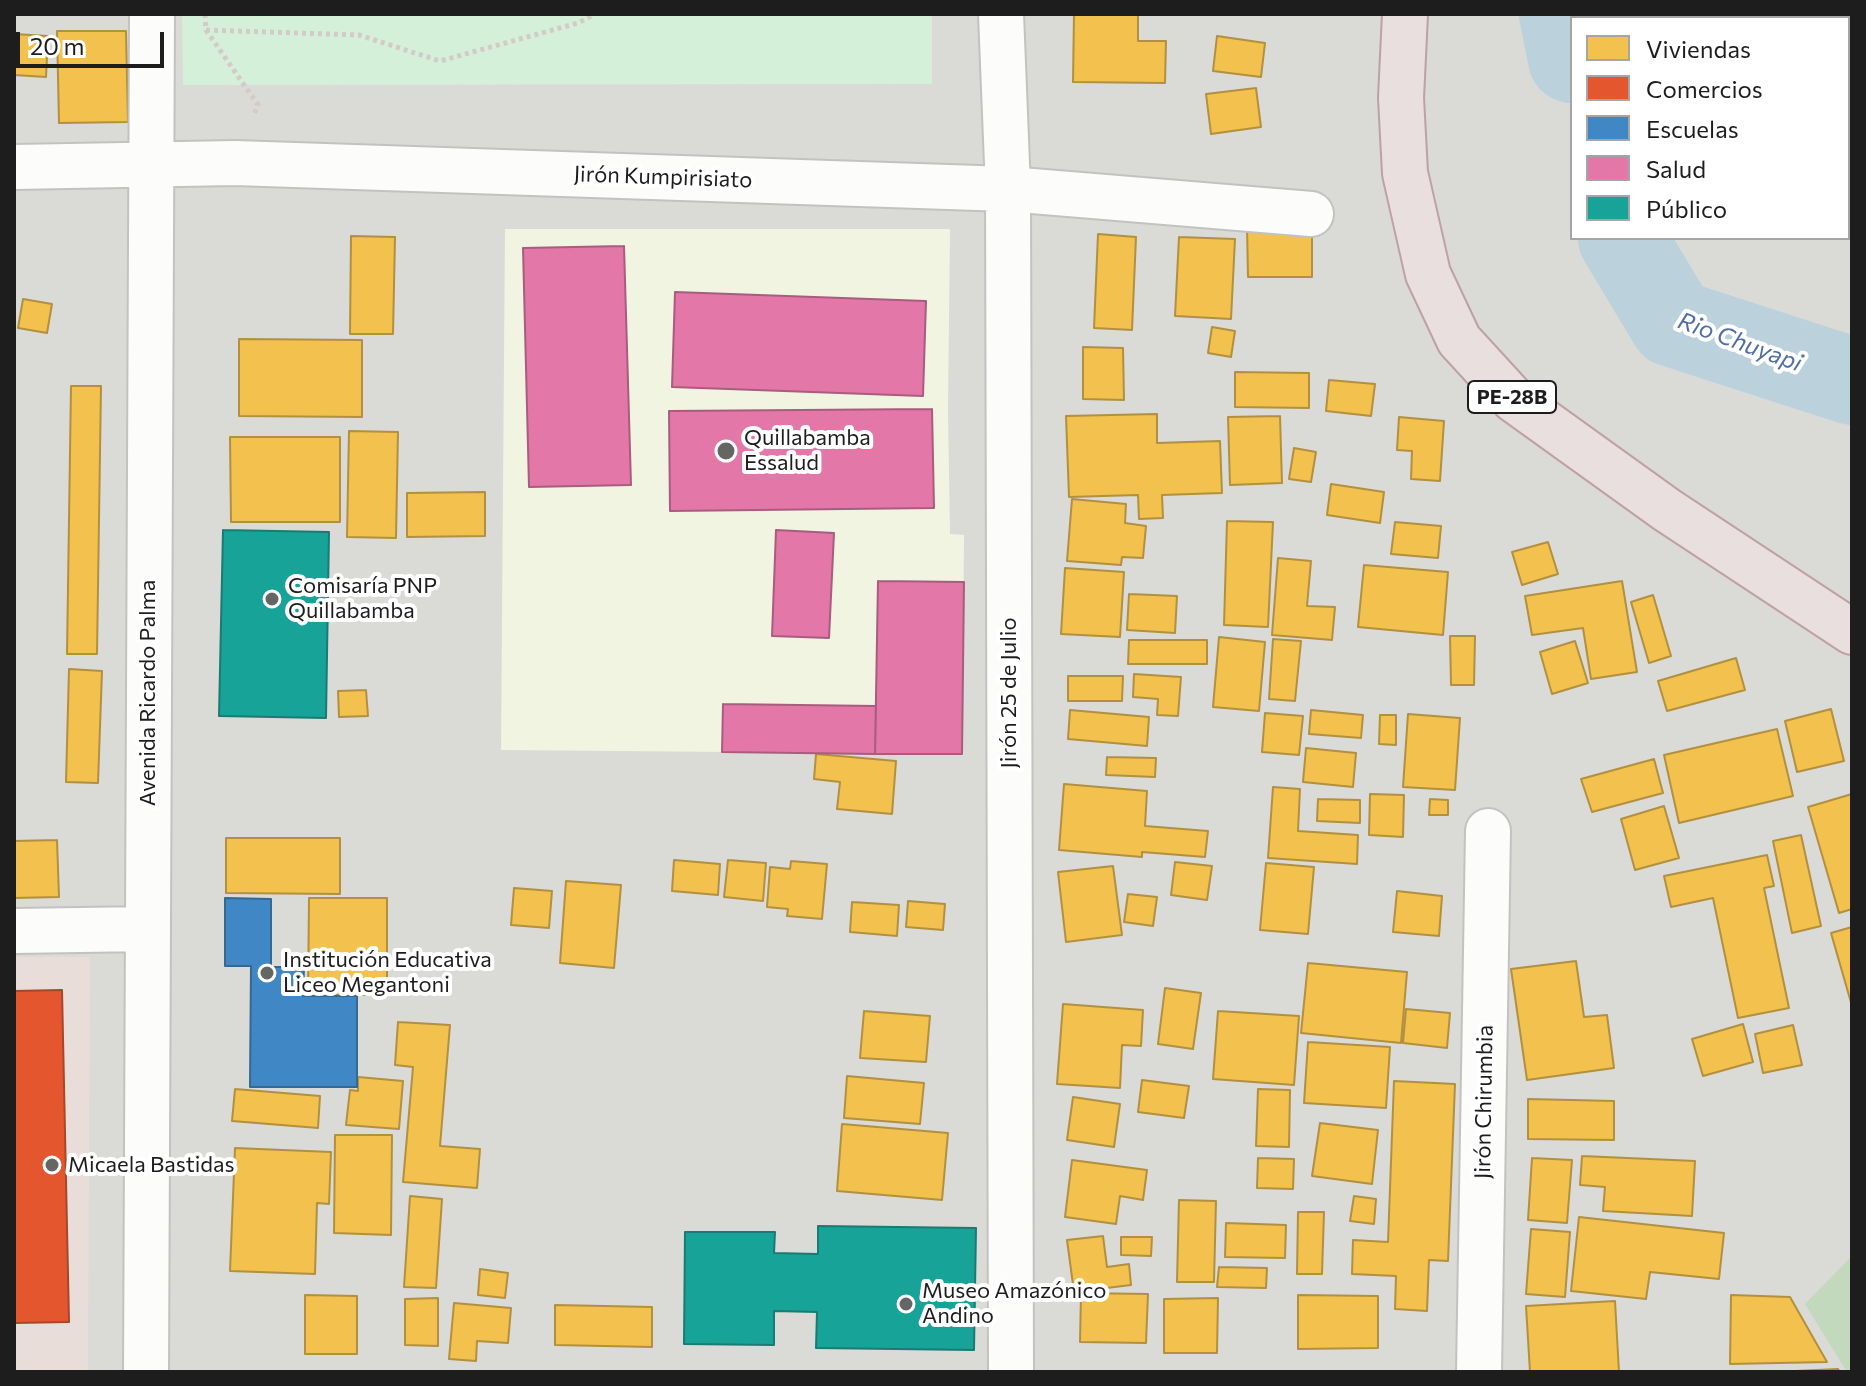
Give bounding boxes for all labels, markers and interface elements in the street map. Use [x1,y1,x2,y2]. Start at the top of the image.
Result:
scale bar [20,16,168,66]
legend [1570,16,1850,240]
text: 20 m [30,31,84,60]
text: Viviendas [1646,34,1751,63]
text: Comercios [1646,74,1763,103]
text: Escuelas [1646,114,1739,143]
text: Salud [1646,154,1706,183]
street label: Jirón Kumpirisiato [573,161,753,193]
text: Público [1646,194,1727,223]
water label: Rio Chuyapi [1674,306,1806,378]
road number: PE-28B [1468,381,1556,413]
place label: Quillabamba Essalud [744,425,871,476]
marker: Quillabamba Essalud [715,440,737,462]
place label: Comisaría PNP Quillabamba [288,573,437,624]
street label: Avenida Ricardo Palma [135,580,161,806]
marker: Comisaría PNP Quillabamba [263,590,281,608]
street label: Jirón 25 de Julio [996,617,1022,769]
place label: Institución Educativa Liceo Megantoni [283,947,492,998]
marker: Institución Educativa Liceo Megantoni [258,964,276,982]
street label: Jirón Chirumbia [1469,1025,1499,1179]
place label: Micaela Bastidas [68,1152,235,1178]
marker: Micaela Bastidas [43,1156,61,1174]
place label: Museo Amazónico Andino [922,1278,1106,1330]
marker: Museo Amazónico Andino [897,1295,915,1313]

